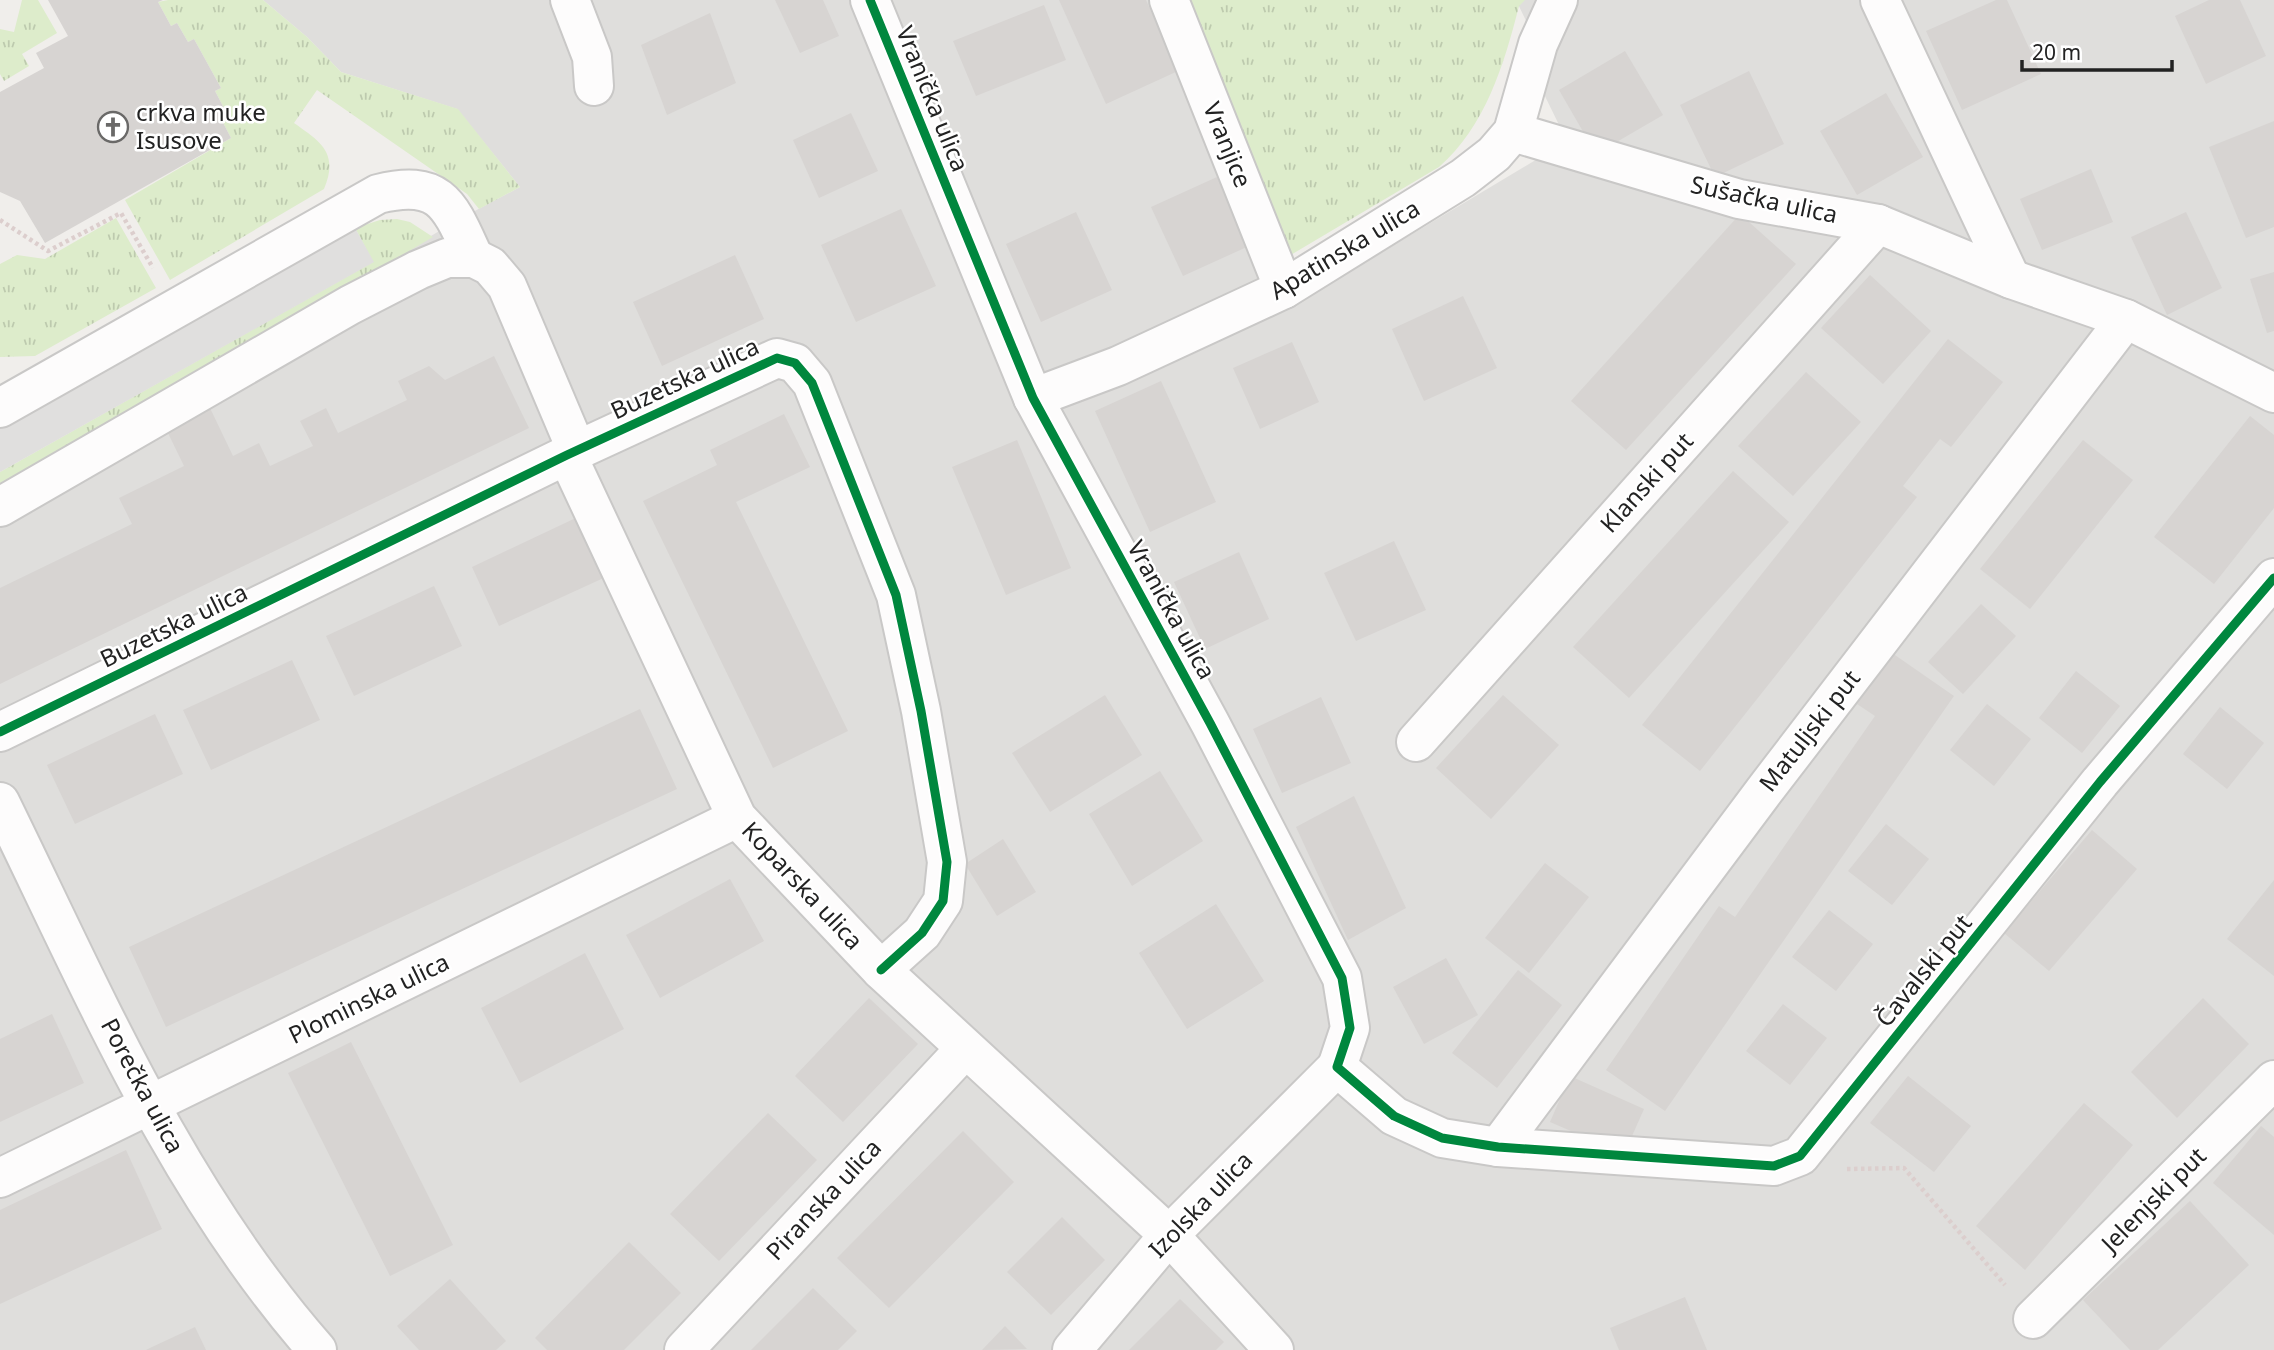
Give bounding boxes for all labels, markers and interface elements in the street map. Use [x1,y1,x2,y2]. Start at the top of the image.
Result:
street label: Vranička ulica [889,21,978,176]
scale bar [2022,28,2172,72]
text: 20 m [2032,38,2081,66]
place label: crkva muke Isusove [136,95,266,156]
street label: Vranjice [1196,97,1260,192]
church icon: crkva muke Isusove [96,110,130,144]
street label: Sušačka ulica [1688,167,1841,230]
street label: Apatinska ulica [1263,191,1425,306]
street label: Buzetska ulica [605,329,764,426]
street label: Klanski put [1592,425,1700,539]
street label: Vranička ulica [1120,534,1224,685]
street label: Buzetska ulica [94,575,253,675]
street label: Matuljski put [1751,662,1867,798]
street label: Koparska ulica [735,814,871,956]
street label: Čavalski put [1867,907,1978,1033]
street label: Plominska ulica [282,944,454,1051]
street label: Porečka ulica [94,1012,193,1158]
street label: Piranska ulica [758,1131,888,1267]
street label: Jelenjski put [2092,1139,2213,1260]
street label: Izolska ulica [1141,1143,1259,1264]

